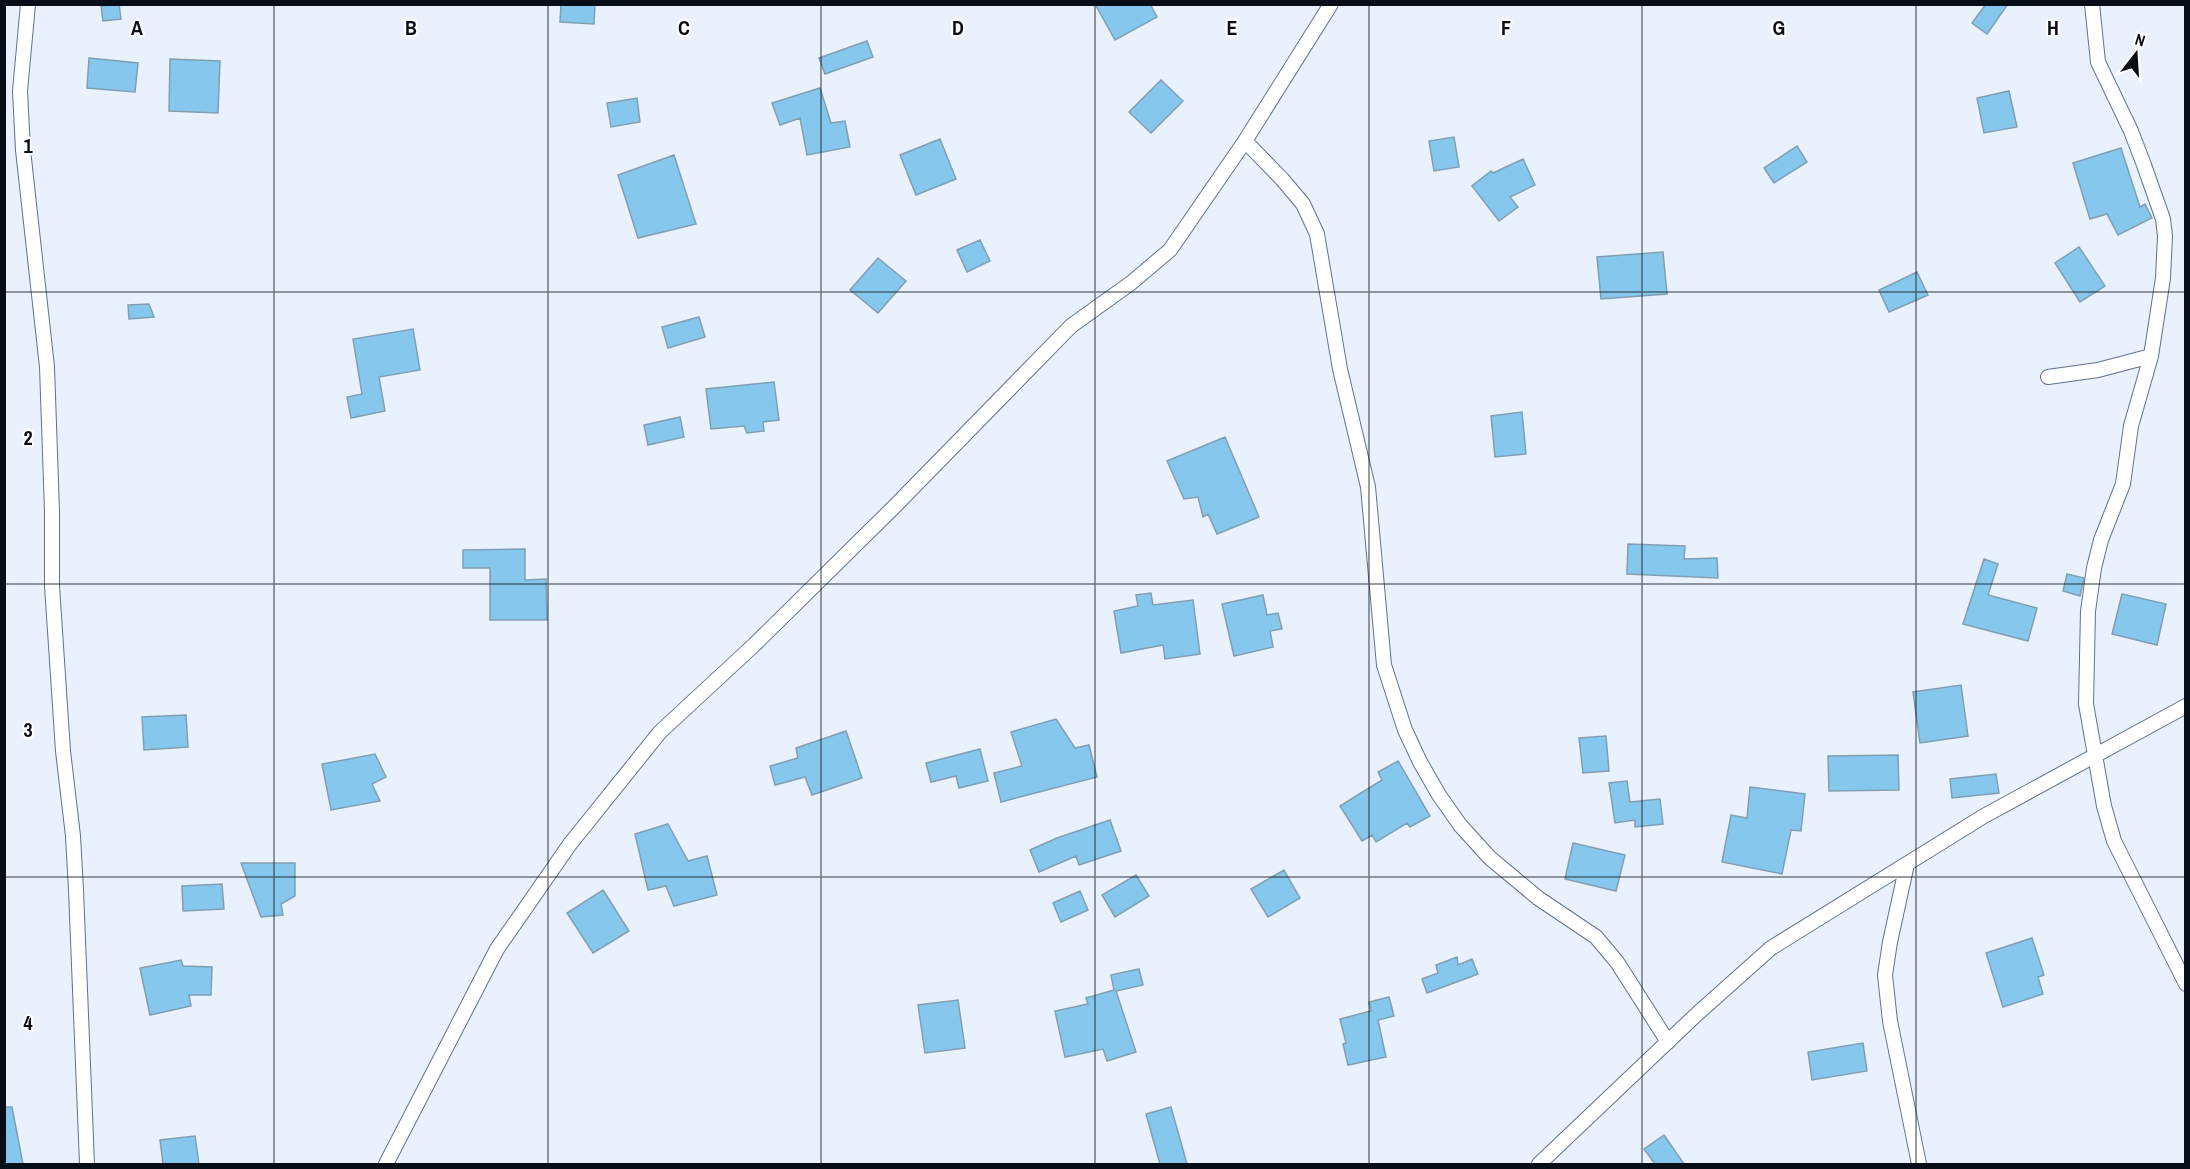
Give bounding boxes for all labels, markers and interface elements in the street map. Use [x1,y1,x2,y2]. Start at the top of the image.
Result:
text: A [131,14,143,41]
text: B [405,14,417,41]
text: C [678,14,690,41]
text: D [952,14,964,41]
text: E [1227,14,1238,41]
text: F [1501,14,1511,41]
text: G [1773,14,1785,41]
text: H [2047,14,2059,41]
north arrow [2106,24,2166,84]
text: N [2133,28,2148,52]
text: 1 [23,132,33,159]
text: 2 [23,424,33,451]
text: 3 [23,716,33,743]
text: 4 [23,1009,33,1036]

